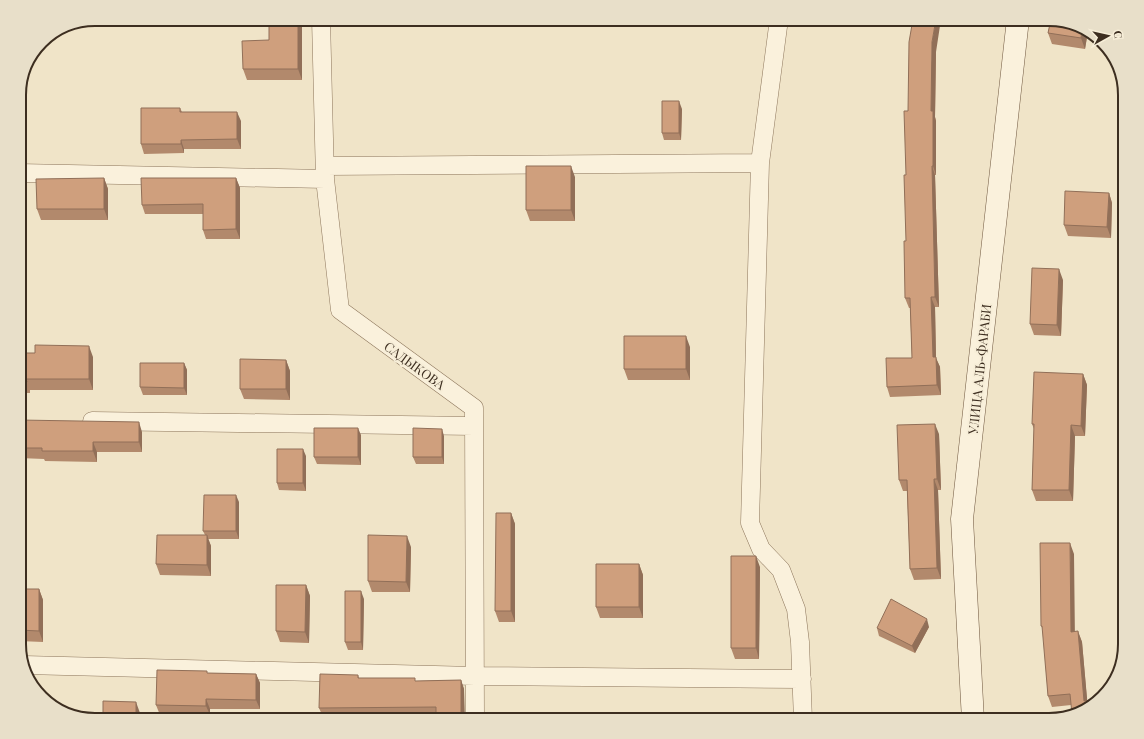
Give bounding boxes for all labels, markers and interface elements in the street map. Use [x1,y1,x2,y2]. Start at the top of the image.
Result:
north arrow [1088,16,1128,56]
text: С [1110,30,1126,40]
street label: УЛИЦА АЛЬ-ФАРАБИ [964,303,994,436]
street label: САДЫКОВА [381,337,449,393]

